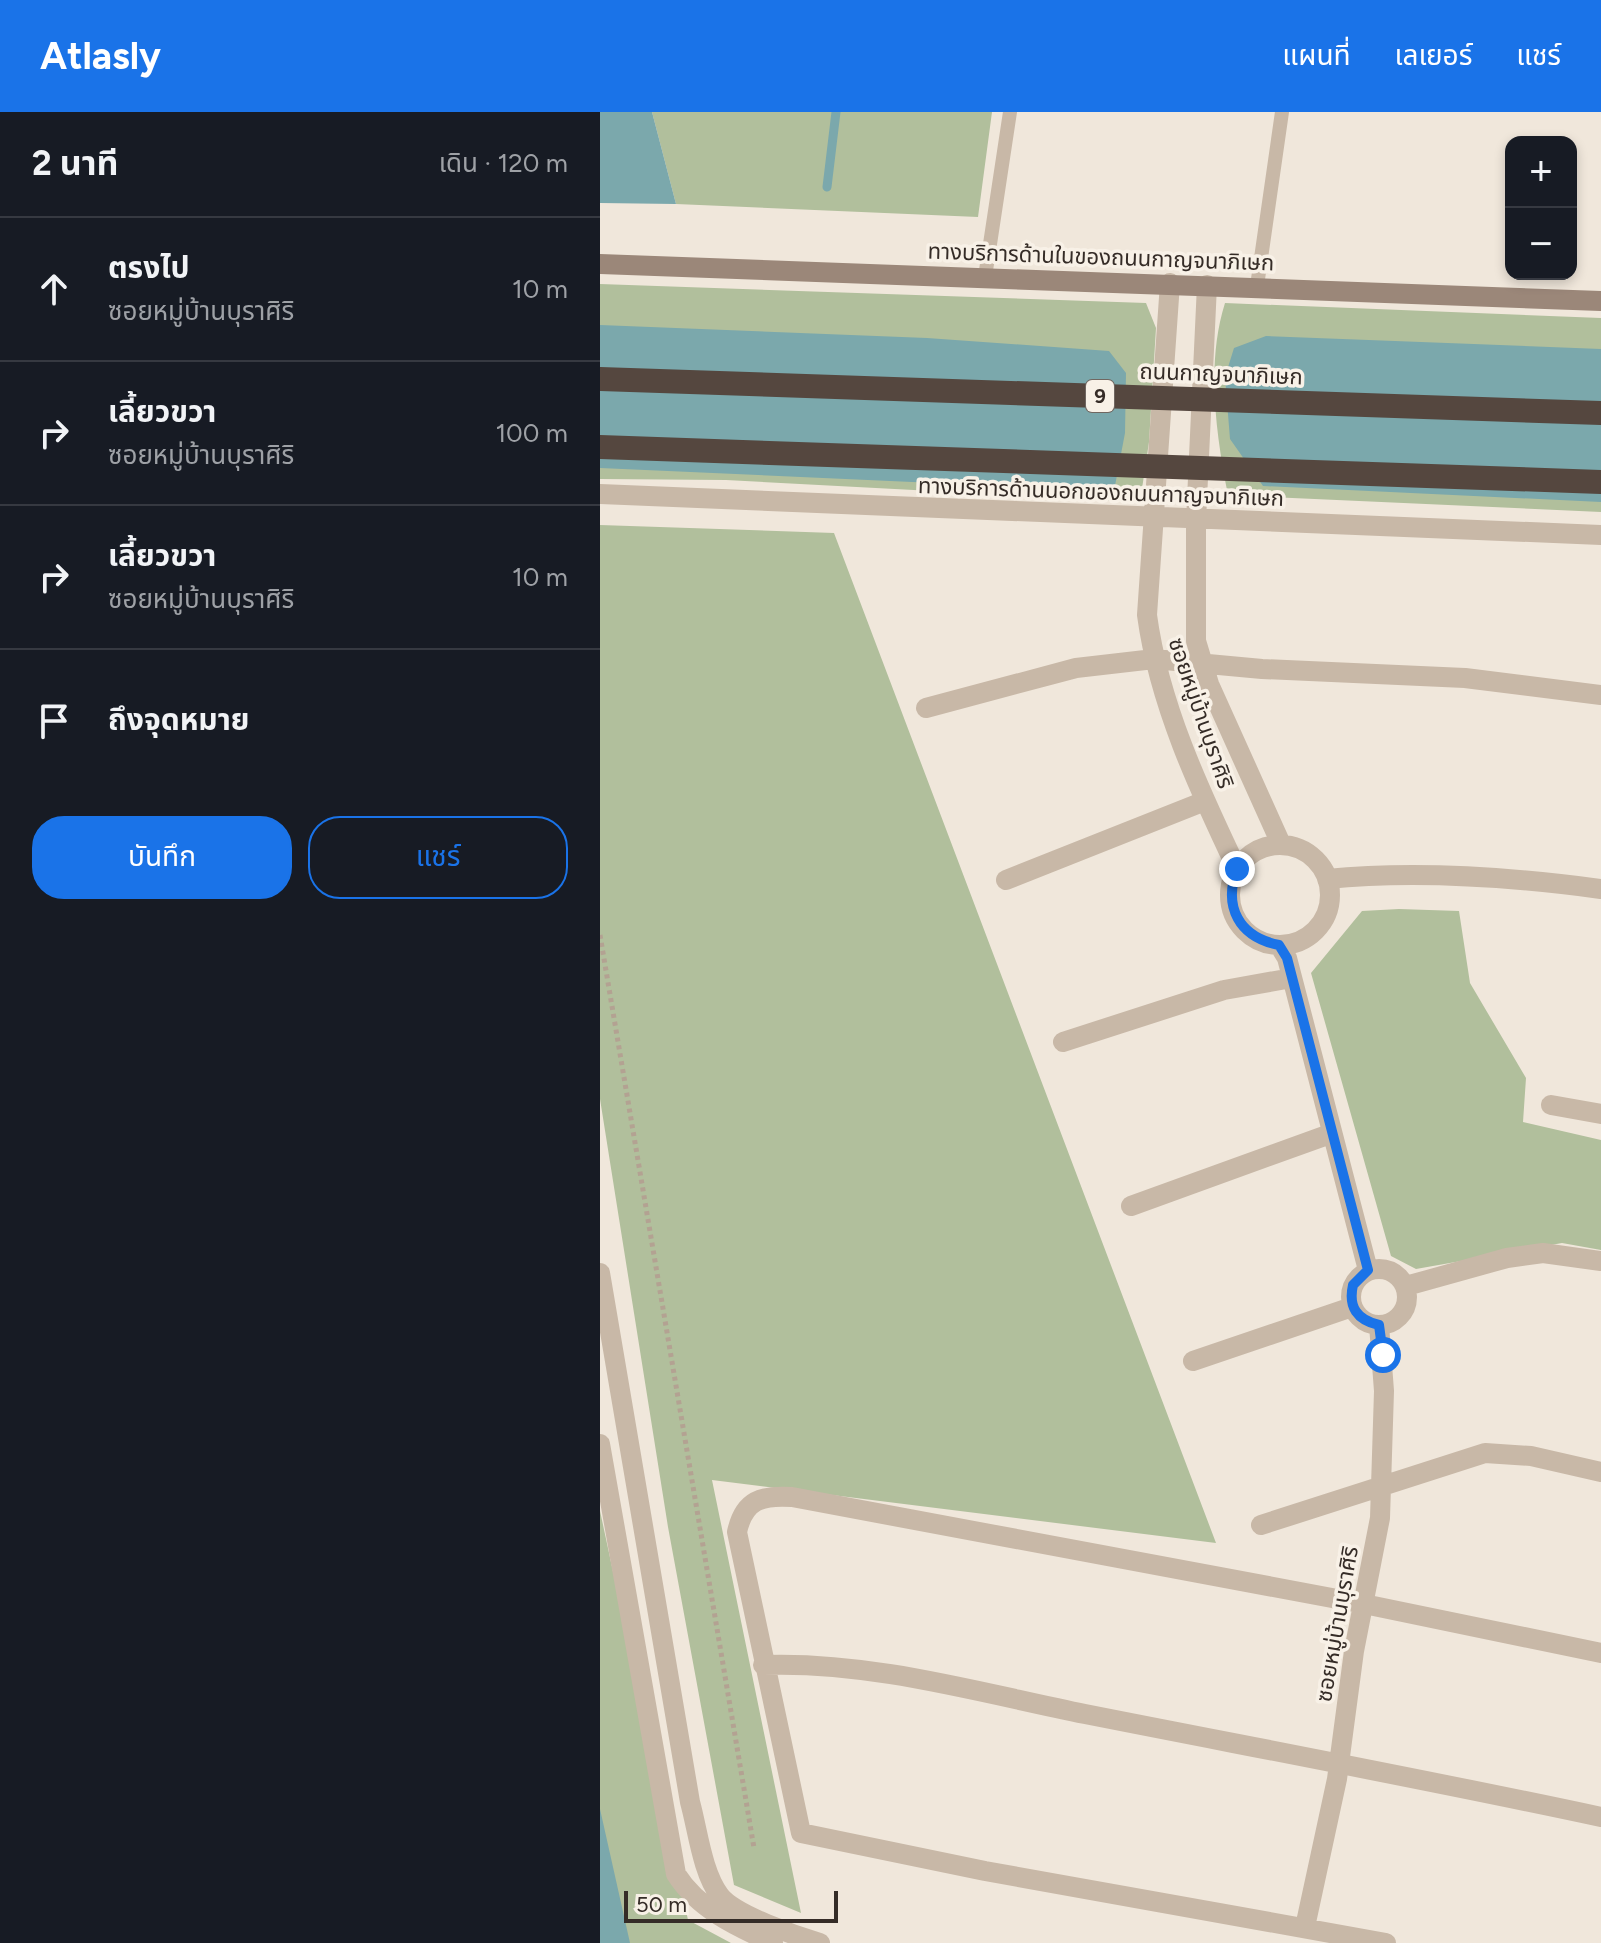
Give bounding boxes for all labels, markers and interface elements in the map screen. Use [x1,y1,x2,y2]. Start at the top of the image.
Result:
text: Atlasly [40,33,161,79]
text: แผนที่ [1282,38,1351,72]
text: เลเยอร์ [1395,38,1472,72]
text: แชร์ [1516,38,1561,72]
map controls [1505,136,1577,280]
button: + [1505,136,1577,208]
text: 2 นาที [32,143,118,184]
text: เดิน · 120 m [439,147,568,179]
button: − [1505,208,1577,280]
street label: ทางบริการด้านในของถนนกาญจนาภิเษก [927,237,1275,277]
text: ตรงไป [108,249,190,286]
icon: ahead [32,267,76,311]
text: 10 m [512,273,568,305]
text: ซอยหมู่บ้านบุราศิริ [108,295,294,327]
street label: ถนนกาญจนาภิเษก [1139,358,1303,390]
road number: 9 [1086,380,1114,412]
text: เลี้ยวขวา [108,393,216,430]
icon: right [32,411,76,455]
text: 100 m [495,417,568,449]
text: ซอยหมู่บ้านบุราศิริ [108,439,294,471]
street label: ทางบริการด้านนอกของถนนกาญจนาภิเษก [918,472,1284,512]
text: เลี้ยวขวา [108,537,216,574]
icon: right [32,555,76,599]
text: 10 m [512,561,568,593]
text: ซอยหมู่บ้านบุราศิริ [108,583,294,615]
street label: ซอยหมู่บ้านบุราศิริ [1163,634,1239,792]
icon: arrive [32,699,76,743]
text: ถึงจุดหมาย [108,701,249,738]
button: บันทึก [32,816,292,899]
button: แชร์ [308,816,568,899]
route end [1219,851,1255,887]
route start [1365,1337,1401,1373]
street label: ซอยหมู่บ้านบุราศิริ [1310,1544,1364,1704]
scale bar [624,1887,838,1923]
text: 50 m [636,1891,687,1918]

